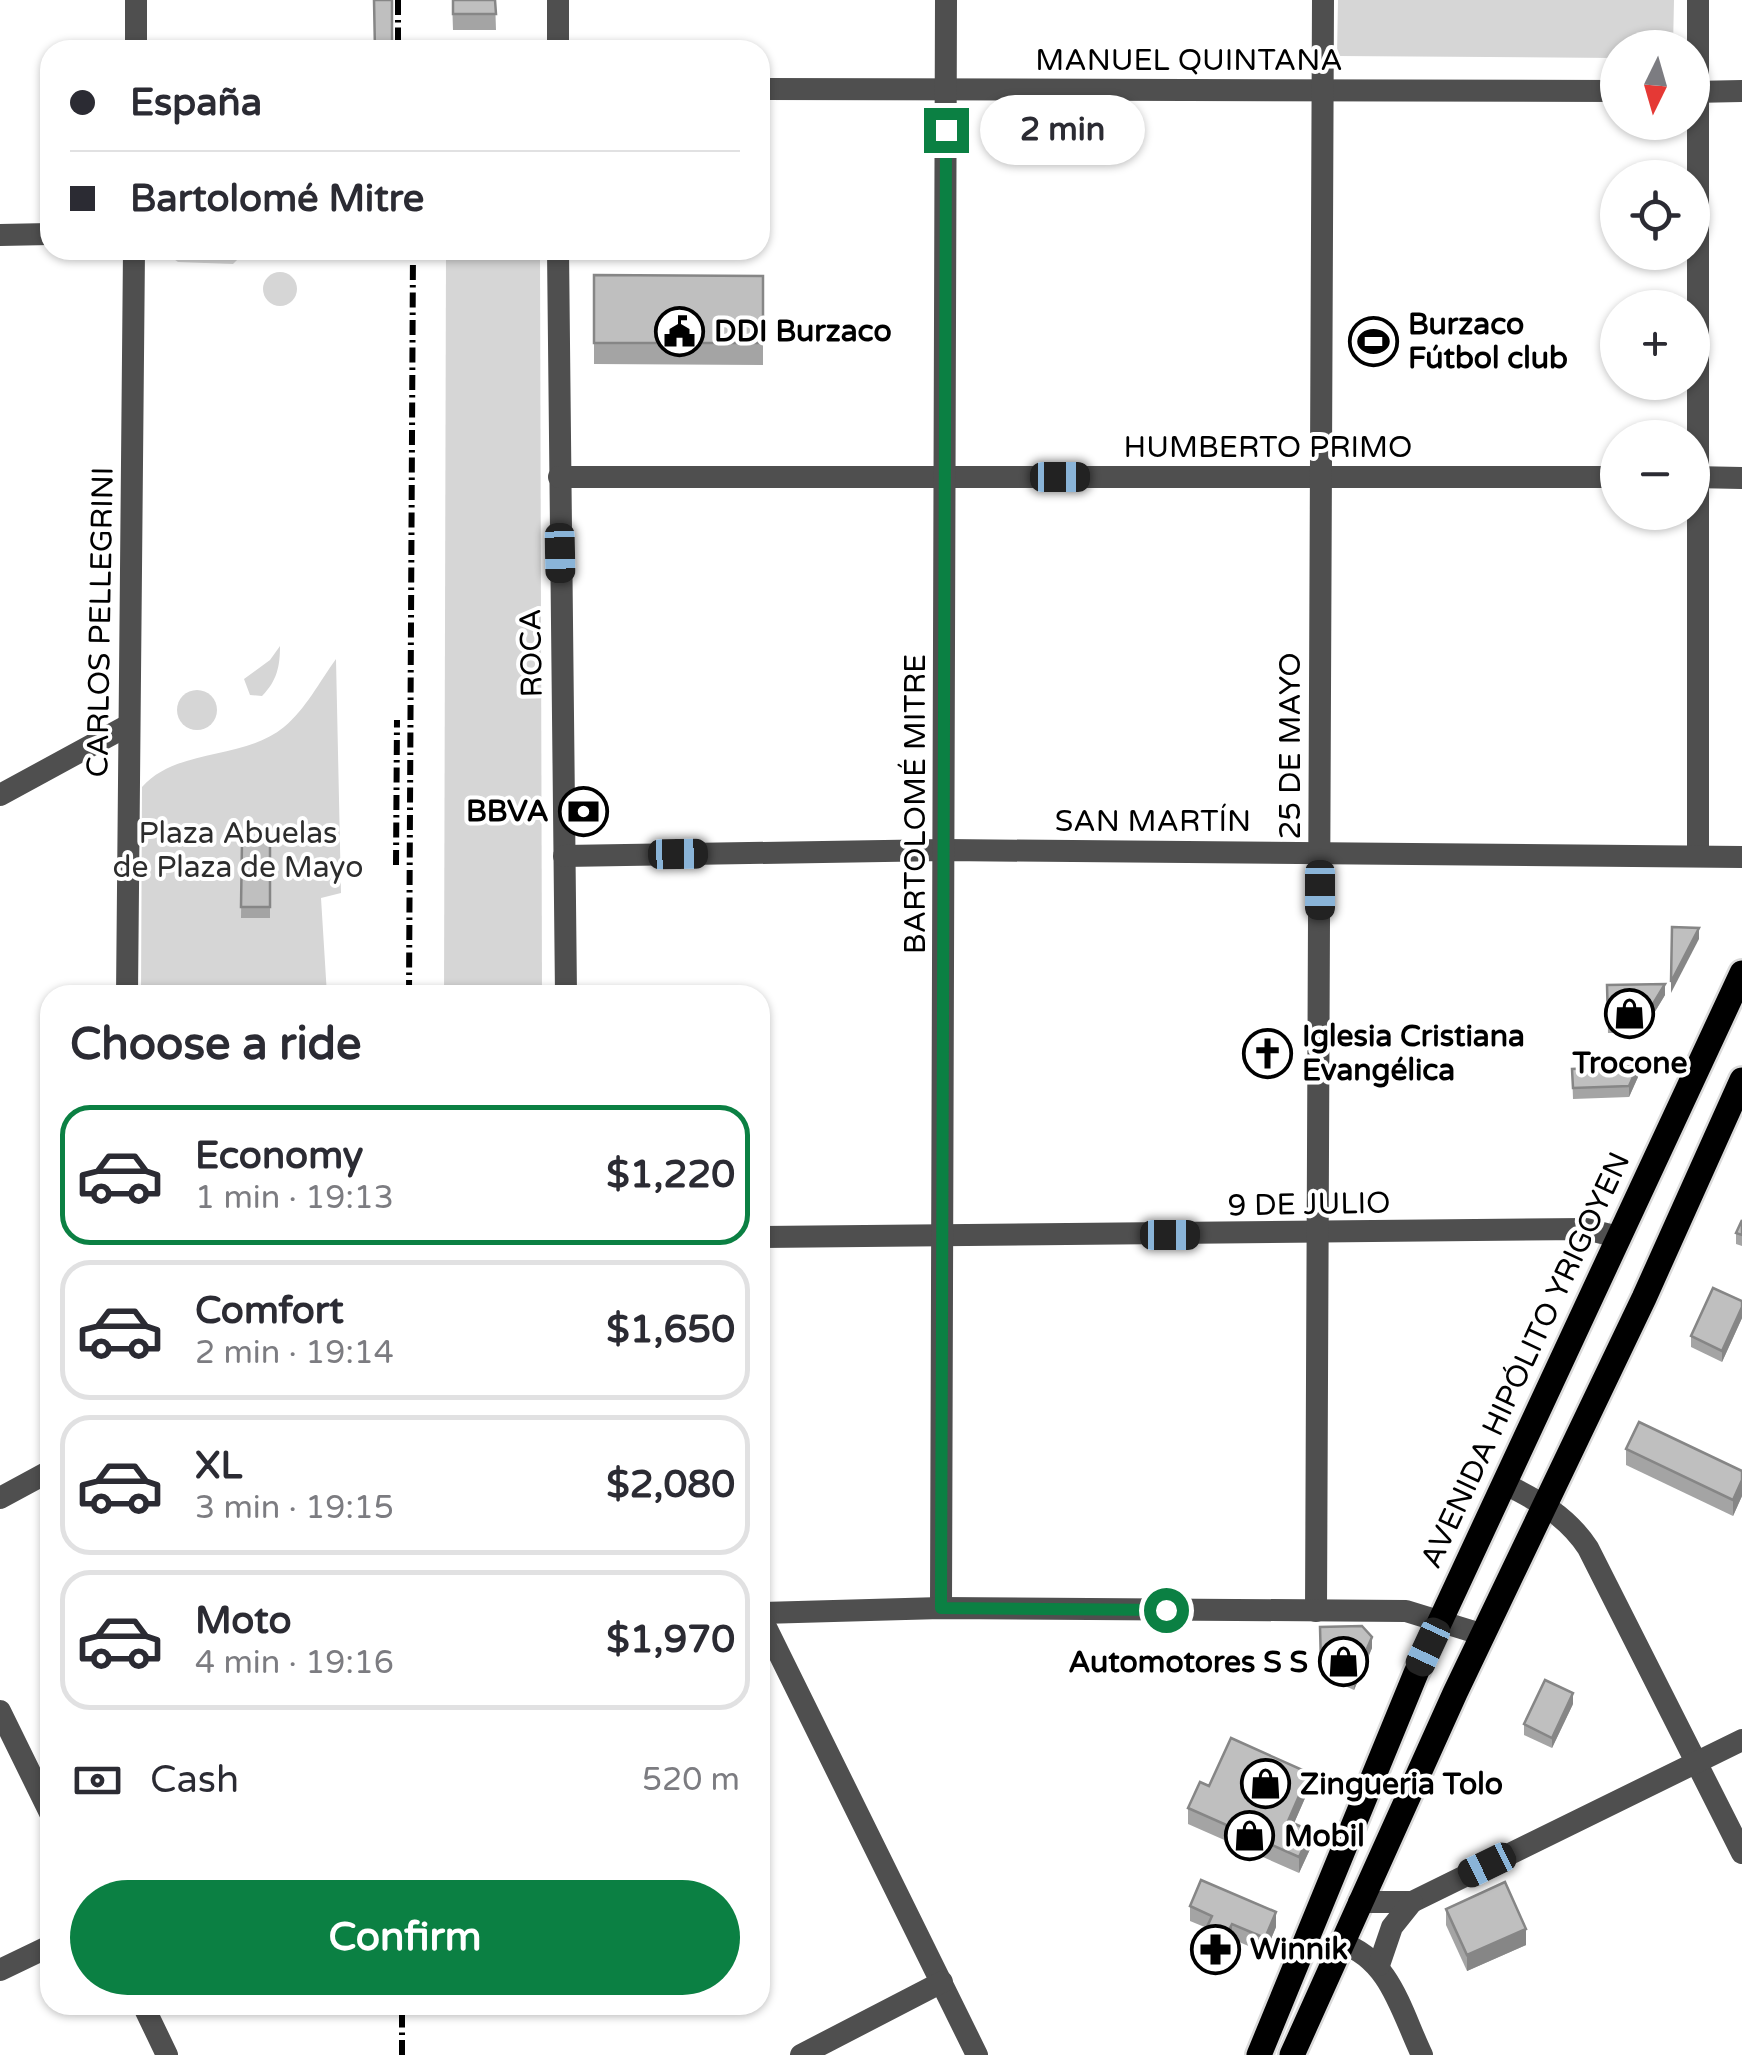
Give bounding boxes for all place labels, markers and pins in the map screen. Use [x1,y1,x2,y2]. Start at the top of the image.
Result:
public building icon: DDI Burzaco [653,305,705,357]
place label: Burzaco Fútbol club [1408,306,1568,377]
place label: DDI Burzaco [714,313,892,350]
sports icon: Burzaco Fútbol club [1347,315,1399,367]
bank icon: BBVA [558,785,610,837]
place label: BBVA [466,793,549,830]
shop icon: Trocone [1604,988,1656,1040]
place label: Iglesia Cristiana Evangélica [1302,1018,1525,1089]
church icon: Iglesia Cristiana Evangélica [1241,1027,1293,1079]
place label: Trocone [1571,1045,1688,1082]
shop icon: Automotores S S [1317,1636,1369,1688]
place label: Automotores S S [1068,1644,1308,1681]
shop icon: Zingueria Tolo [1239,1758,1291,1810]
place label: Zingueria Tolo [1300,1766,1503,1803]
shop icon: Mobil [1223,1810,1275,1862]
place label: Mobil [1284,1818,1365,1855]
pharmacy icon: Winnik [1189,1923,1241,1975]
place label: Winnik [1250,1931,1348,1968]

